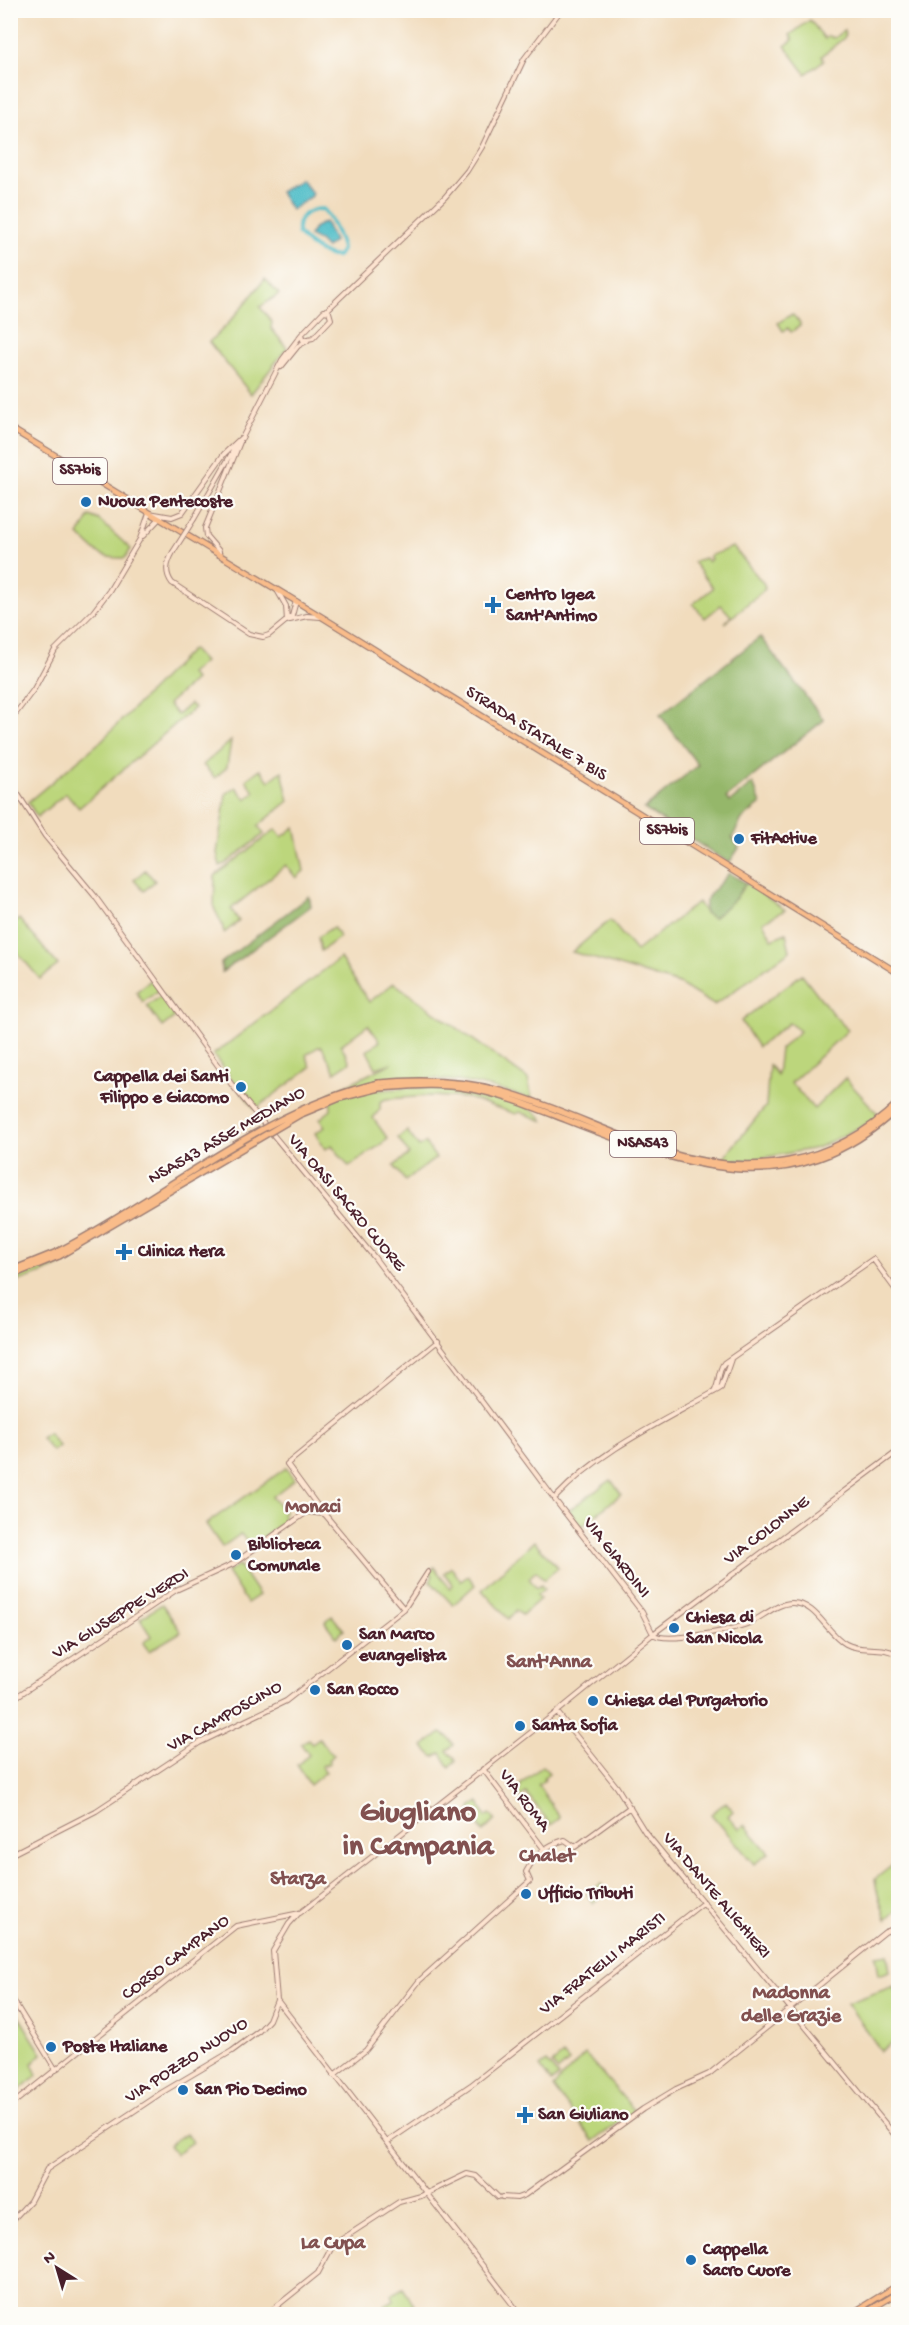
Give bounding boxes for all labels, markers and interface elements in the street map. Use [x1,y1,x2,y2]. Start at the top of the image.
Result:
road number: SS7bis [53,458,107,484]
place label: Nuova Pentecoste [98,492,234,513]
marker: Nuova Pentecoste [79,495,93,509]
place label: Centro Igea Sant'Antimo [505,585,598,627]
marker: Centro Igea Sant'Antimo [484,596,502,614]
street label: STRADA STATALE 7 BIS [461,682,611,786]
road number: SS7bis [640,818,694,844]
place label: FitActive [750,829,817,850]
marker: FitActive [732,832,746,846]
place label: Cappella dei Santi Filippo e Giacomo [93,1067,230,1109]
marker: Cappella dei Santi Filippo e Giacomo [234,1080,248,1094]
street label: NSA543 ASSE MEDIANO [145,1082,309,1190]
street label: VIA OASI SACRO CUORE [282,1129,410,1276]
road number: NSA543 [610,1131,676,1157]
place label: Clinica Hera [137,1242,225,1263]
marker: Clinica Hera [115,1243,133,1261]
street label: VIA COLONNE [719,1491,815,1571]
district label: Monaci [285,1497,341,1520]
street label: VIA GIARDINI [577,1512,654,1603]
place label: Biblioteca Comunale [247,1535,322,1577]
marker: Biblioteca Comunale [229,1548,243,1562]
street label: VIA GIUSEPPE VERDI [48,1564,193,1665]
place label: Chiesa di San Nicola [685,1608,763,1650]
marker: Chiesa di San Nicola [667,1621,681,1635]
place label: San Marco evangelista [358,1625,447,1667]
marker: San Marco evangelista [340,1638,354,1652]
district label: Sant'Anna [506,1652,592,1675]
street label: VIA CAMPOSCINO [163,1677,286,1758]
place label: San Rocco [327,1680,399,1701]
marker: San Rocco [308,1683,322,1697]
place label: Chiesa del Purgatorio [604,1691,769,1712]
marker: Chiesa del Purgatorio [586,1694,600,1708]
place label: Santa Sofia [532,1716,619,1737]
marker: Santa Sofia [513,1719,527,1733]
street label: VIA ROMA [493,1765,555,1837]
district label: Giugliano in Campania [343,1797,495,1866]
street label: VIA DANTE ALIGHIERI [656,1828,775,1963]
district label: Chalet [518,1846,577,1869]
district label: Starza [270,1869,327,1892]
place label: Ufficio Tributi [538,1884,633,1905]
marker: Ufficio Tributi [519,1887,533,1901]
street label: VIA FRATELLI MARISTI [535,1908,670,2021]
street label: CORSO CAMPANO [118,1911,234,2005]
district label: Madonna delle Grazie [741,1983,842,2029]
street label: VIA POZZO NUOVO [121,2013,252,2109]
place label: Poste Italiane [62,2037,168,2058]
marker: Poste Italiane [44,2040,58,2054]
place label: San Pio Decimo [195,2080,307,2101]
marker: San Pio Decimo [176,2083,190,2097]
place label: San Giuliano [538,2105,629,2126]
marker: San Giuliano [516,2106,534,2124]
district label: La Cupa [301,2233,366,2256]
north arrow [27,2238,87,2298]
place label: Cappella Sacro Cuore [702,2240,791,2282]
text: N [40,2248,60,2270]
marker: Cappella Sacro Cuore [684,2253,698,2267]

